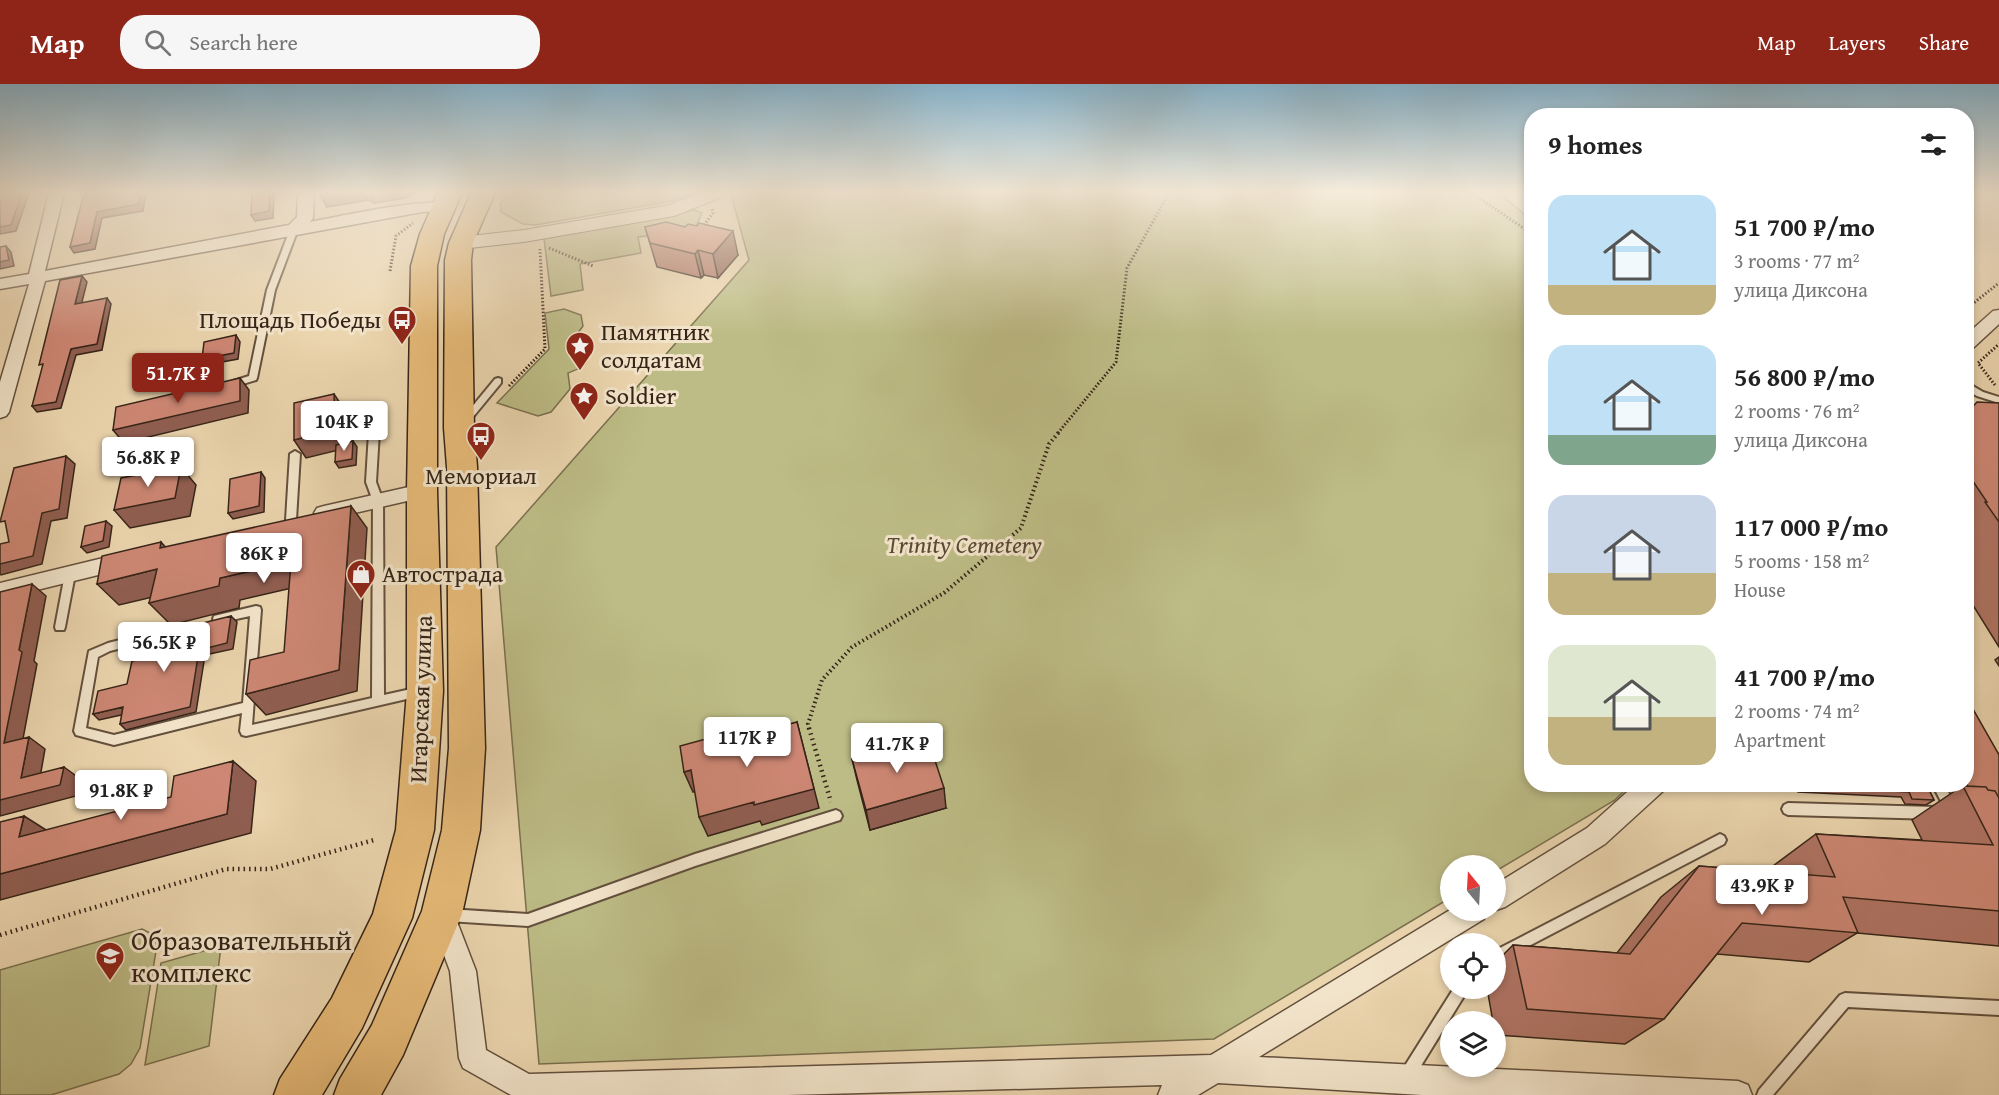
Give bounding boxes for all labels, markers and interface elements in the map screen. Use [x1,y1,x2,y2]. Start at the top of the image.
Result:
search box [120,15,540,69]
text: Map [30,22,84,63]
icon: search [141,26,174,59]
text: Search here [189,26,298,58]
text: Map [1757,27,1796,58]
text: Layers [1829,27,1886,58]
text: Share [1919,27,1969,58]
text: 9 homes [1548,125,1643,164]
icon: filters [1917,128,1950,161]
text: 51 700 ₽/mo [1734,207,1875,246]
icon: home [1596,219,1668,291]
text: 3 rooms · 77 m² [1734,246,1860,275]
text: улица Диксона [1734,275,1868,304]
place label: Площадь Победы [199,302,381,337]
bus stop icon: Площадь Победы [386,304,418,346]
place label: Памятник солдатам [601,314,710,377]
place icon: Памятник солдатам [564,330,596,372]
pin: 51.7K ₽ [123,353,233,404]
text: 56 800 ₽/mo [1734,357,1875,396]
text: 51.7K ₽ [146,358,210,387]
icon: home [1596,369,1668,441]
place label: Soldier [605,378,677,413]
place icon: Soldier [568,380,600,422]
text: 2 rooms · 76 m² [1734,396,1860,425]
pin: 104K ₽ [295,401,393,452]
text: 104K ₽ [315,406,373,435]
bus stop icon: Мемориал [465,420,497,462]
text: улица Диксона [1734,425,1868,454]
pin: 56.8K ₽ [93,437,203,488]
text: 56.8K ₽ [116,442,180,471]
place label: Мемориал [425,458,537,493]
text: 117 000 ₽/mo [1734,507,1888,546]
icon: home [1596,519,1668,591]
park label: Trinity Cemetery [886,527,1042,562]
pin: 86K ₽ [222,533,306,584]
text: 86K ₽ [240,538,288,567]
text: 5 rooms · 158 m² [1734,546,1869,575]
place label: Автострада [382,556,504,591]
shop icon: Автострада [345,558,377,600]
text: House [1734,575,1786,604]
street label: Игарская улица [400,614,441,783]
pin: 56.5K ₽ [109,622,219,673]
text: 56.5K ₽ [132,627,196,656]
text: 41 700 ₽/mo [1734,657,1875,696]
icon: home [1596,669,1668,741]
text: 2 rooms · 74 m² [1734,696,1860,725]
pin: 117K ₽ [698,717,796,768]
text: 117K ₽ [718,722,776,751]
pin: 41.7K ₽ [842,723,952,774]
text: Apartment [1734,725,1826,754]
text: 41.7K ₽ [865,728,929,757]
pin: 91.8K ₽ [66,770,176,821]
text: 91.8K ₽ [89,775,153,804]
north arrow [1440,855,1506,921]
map controls [1440,855,1506,1077]
pin: 43.9K ₽ [1707,865,1817,916]
text: 43.9K ₽ [1730,870,1794,899]
place label: Образовательный комплекс [131,919,352,992]
button: locate [1440,933,1506,999]
school or university icon: Образовательный комплекс [94,940,126,982]
button: layers [1440,1011,1506,1077]

